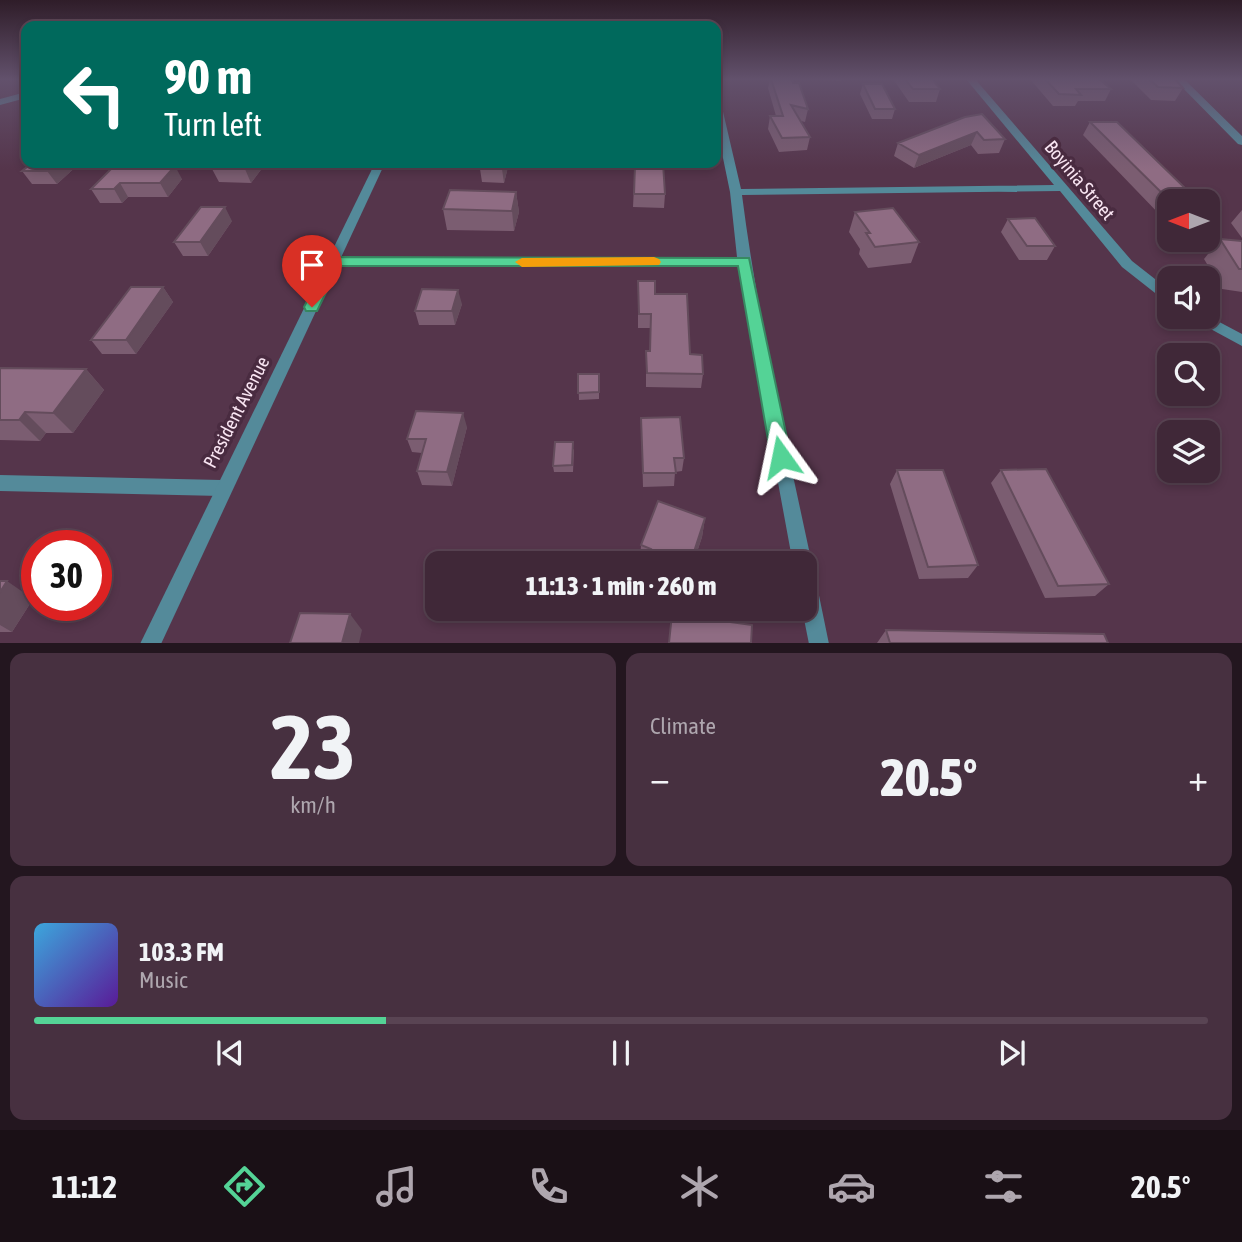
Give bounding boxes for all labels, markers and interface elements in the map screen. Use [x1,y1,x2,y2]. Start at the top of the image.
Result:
text: 90 m [164,48,252,104]
icon: left [49,49,140,140]
text: Turn left [164,106,262,143]
street label: Boyinia Street [1041,136,1119,224]
north arrow [1157,189,1220,252]
map controls [1157,189,1220,483]
pin [282,235,342,307]
icon: arrive [293,246,331,284]
button: sound [1157,266,1220,329]
button: search [1157,343,1220,406]
street label: President Avenue [198,353,274,471]
position arrow [744,420,818,494]
button: layers [1157,420,1220,483]
speed limit sign: 30 [21,530,112,621]
text: 11:13 · 1 min · 260 m [526,571,716,601]
text: 23 [270,694,356,798]
text: Climate [650,713,716,739]
text: 20.5° [881,747,977,807]
text: − [650,756,670,799]
text: + [1188,756,1208,799]
text: km/h [290,792,336,818]
text: 103.3 FM [139,937,224,967]
text: Music [139,967,187,993]
icon: previous [211,1034,249,1072]
icon: pause [602,1034,640,1072]
icon: next [993,1034,1031,1072]
icon: directions [220,1162,269,1211]
icon: music [372,1162,421,1211]
icon: phone [524,1162,573,1211]
icon: climate [675,1162,724,1211]
icon: car [827,1162,876,1211]
icon: filters [979,1162,1028,1211]
text: 11:12 [51,1168,117,1205]
text: 20.5° [1131,1168,1190,1205]

